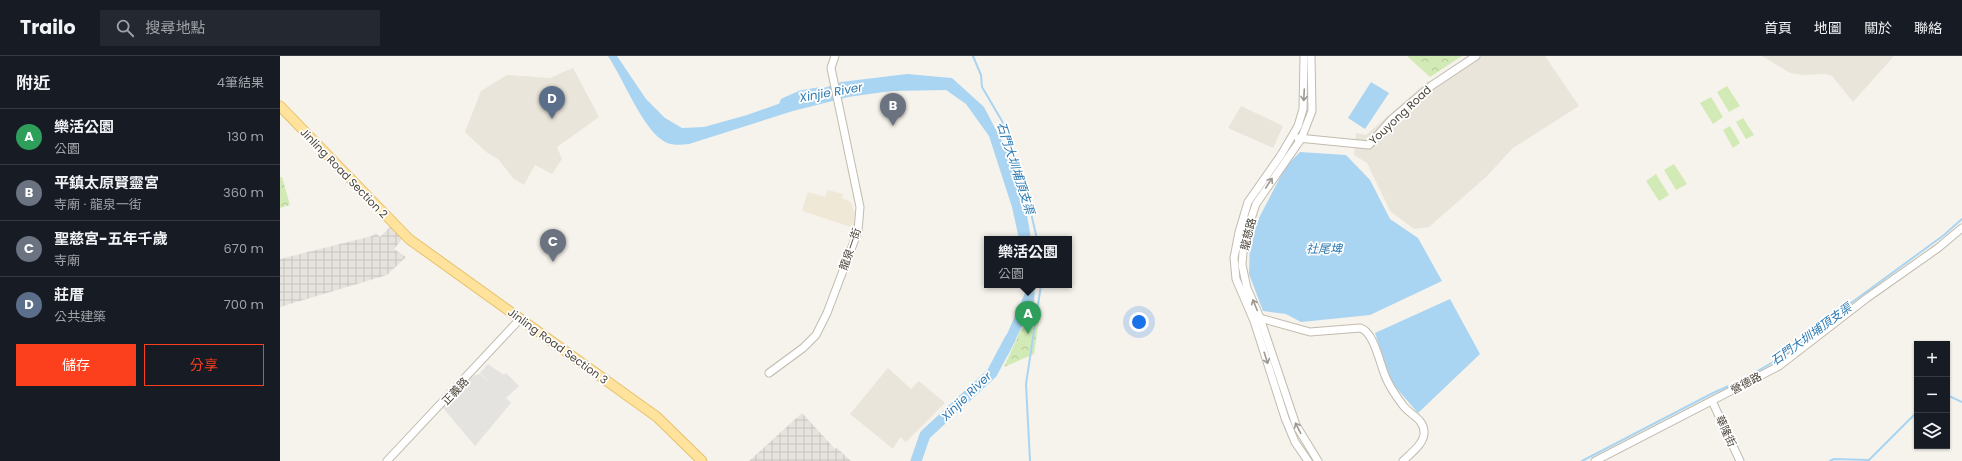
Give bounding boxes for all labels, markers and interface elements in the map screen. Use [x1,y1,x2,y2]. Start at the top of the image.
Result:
search box [100,10,380,46]
text: Trailo [20,14,76,41]
icon: search [114,17,136,39]
text: 搜尋地點 [146,17,206,38]
text: 首頁 [1764,18,1792,38]
text: 地圖 [1814,18,1842,38]
text: 關於 [1864,18,1892,38]
text: 聯絡 [1914,18,1942,38]
text: 附近 [16,71,50,95]
text: 4筆結果 [217,73,264,92]
water label: Xinjie River [797,78,864,106]
street label: Youyong Road [1365,82,1435,148]
pin: D [539,86,565,119]
one-way arrow [1300,88,1307,101]
pin: B [880,93,906,126]
text: 樂活公園 [54,116,114,137]
water label: 石門大圳埔頂支渠 [993,120,1040,218]
street label: Jinling Road Section 2 [297,124,391,222]
text: A [24,127,34,146]
text: 130 m [227,127,264,146]
text: 公園 [54,139,80,158]
text: 平鎮太原賢靈宮 [54,172,159,193]
one-way arrow [1265,178,1273,189]
text: B [25,183,33,202]
text: 360 m [223,183,264,202]
text: 寺廟 · 龍泉一街 [54,195,142,214]
street label: 龍慈路 [1236,216,1260,252]
street label: 龍泉一街 [835,226,865,272]
text: 聖慈宮-五年千歲 [54,228,168,249]
pin: C [540,229,566,262]
popup [984,236,1072,288]
text: C [24,239,34,258]
text: 670 m [224,239,264,258]
water label: 社尾埤 [1306,240,1344,257]
text: 樂活公園 [998,241,1058,262]
text: 寺廟 [54,251,80,270]
text: 公園 [998,264,1024,283]
text: 莊厝 [54,284,84,305]
text: D [24,295,34,314]
text: 700 m [224,295,264,314]
water label: 石門大圳埔頂支渠 [1767,298,1856,369]
one-way arrow [1251,300,1258,312]
pin: A [1015,301,1041,334]
street label: Jinling Road Section 3 [505,304,611,388]
text: 公共建築 [54,307,106,326]
your location [1129,312,1149,332]
map controls [1914,341,1950,449]
button: + [1914,341,1950,377]
button: 儲存 [16,344,136,386]
button: 分享 [144,344,264,386]
one-way arrow [1262,351,1270,363]
water label: Xinjie River [936,367,995,425]
street label: 營德路 [1728,368,1764,398]
street label: 正義路 [438,373,472,409]
button: − [1914,377,1950,413]
street label: 華隆街 [1712,413,1740,449]
button: layers [1914,413,1950,449]
one-way arrow [1294,422,1301,434]

